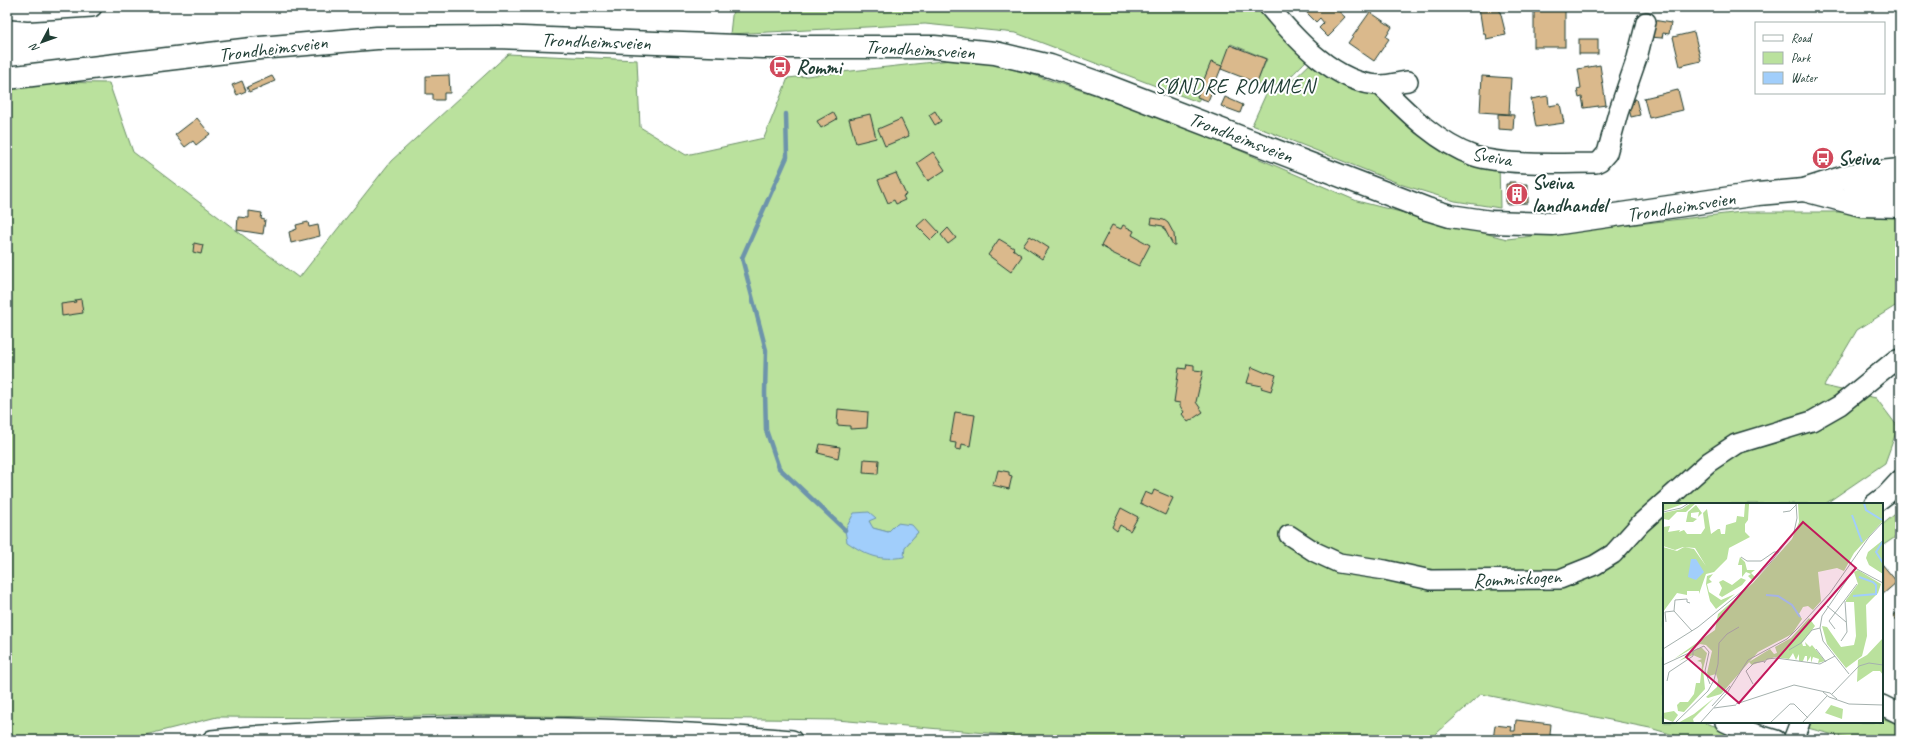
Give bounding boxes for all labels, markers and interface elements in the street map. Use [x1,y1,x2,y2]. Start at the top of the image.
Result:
north arrow [22,22,62,62]
legend [1755,22,1885,94]
street label: Trondheimsveien [541,27,652,56]
street label: Trondheimsveien [217,29,330,68]
text: Road [1791,30,1813,46]
street label: Trondheimsveien [865,34,976,65]
text: N [26,40,42,56]
text: Park [1791,50,1812,66]
bus stop icon: Rommi [767,54,793,80]
place label: Rommi [796,55,845,80]
text: Water [1791,70,1819,86]
district label: SØNDRE ROMMEN [1155,73,1318,99]
street label: Trondheimsveien [1185,106,1297,169]
street label: Sveiva [1470,141,1516,173]
bus stop icon: Sveiva [1810,145,1836,171]
place label: Sveiva [1838,146,1881,171]
place label: Sveiva landhandel [1532,170,1611,218]
building icon: Sveiva landhandel [1504,181,1530,207]
street label: Trondheimsveien [1625,185,1738,227]
inset map [1663,503,1883,723]
street label: Rommiskogen [1472,564,1563,593]

